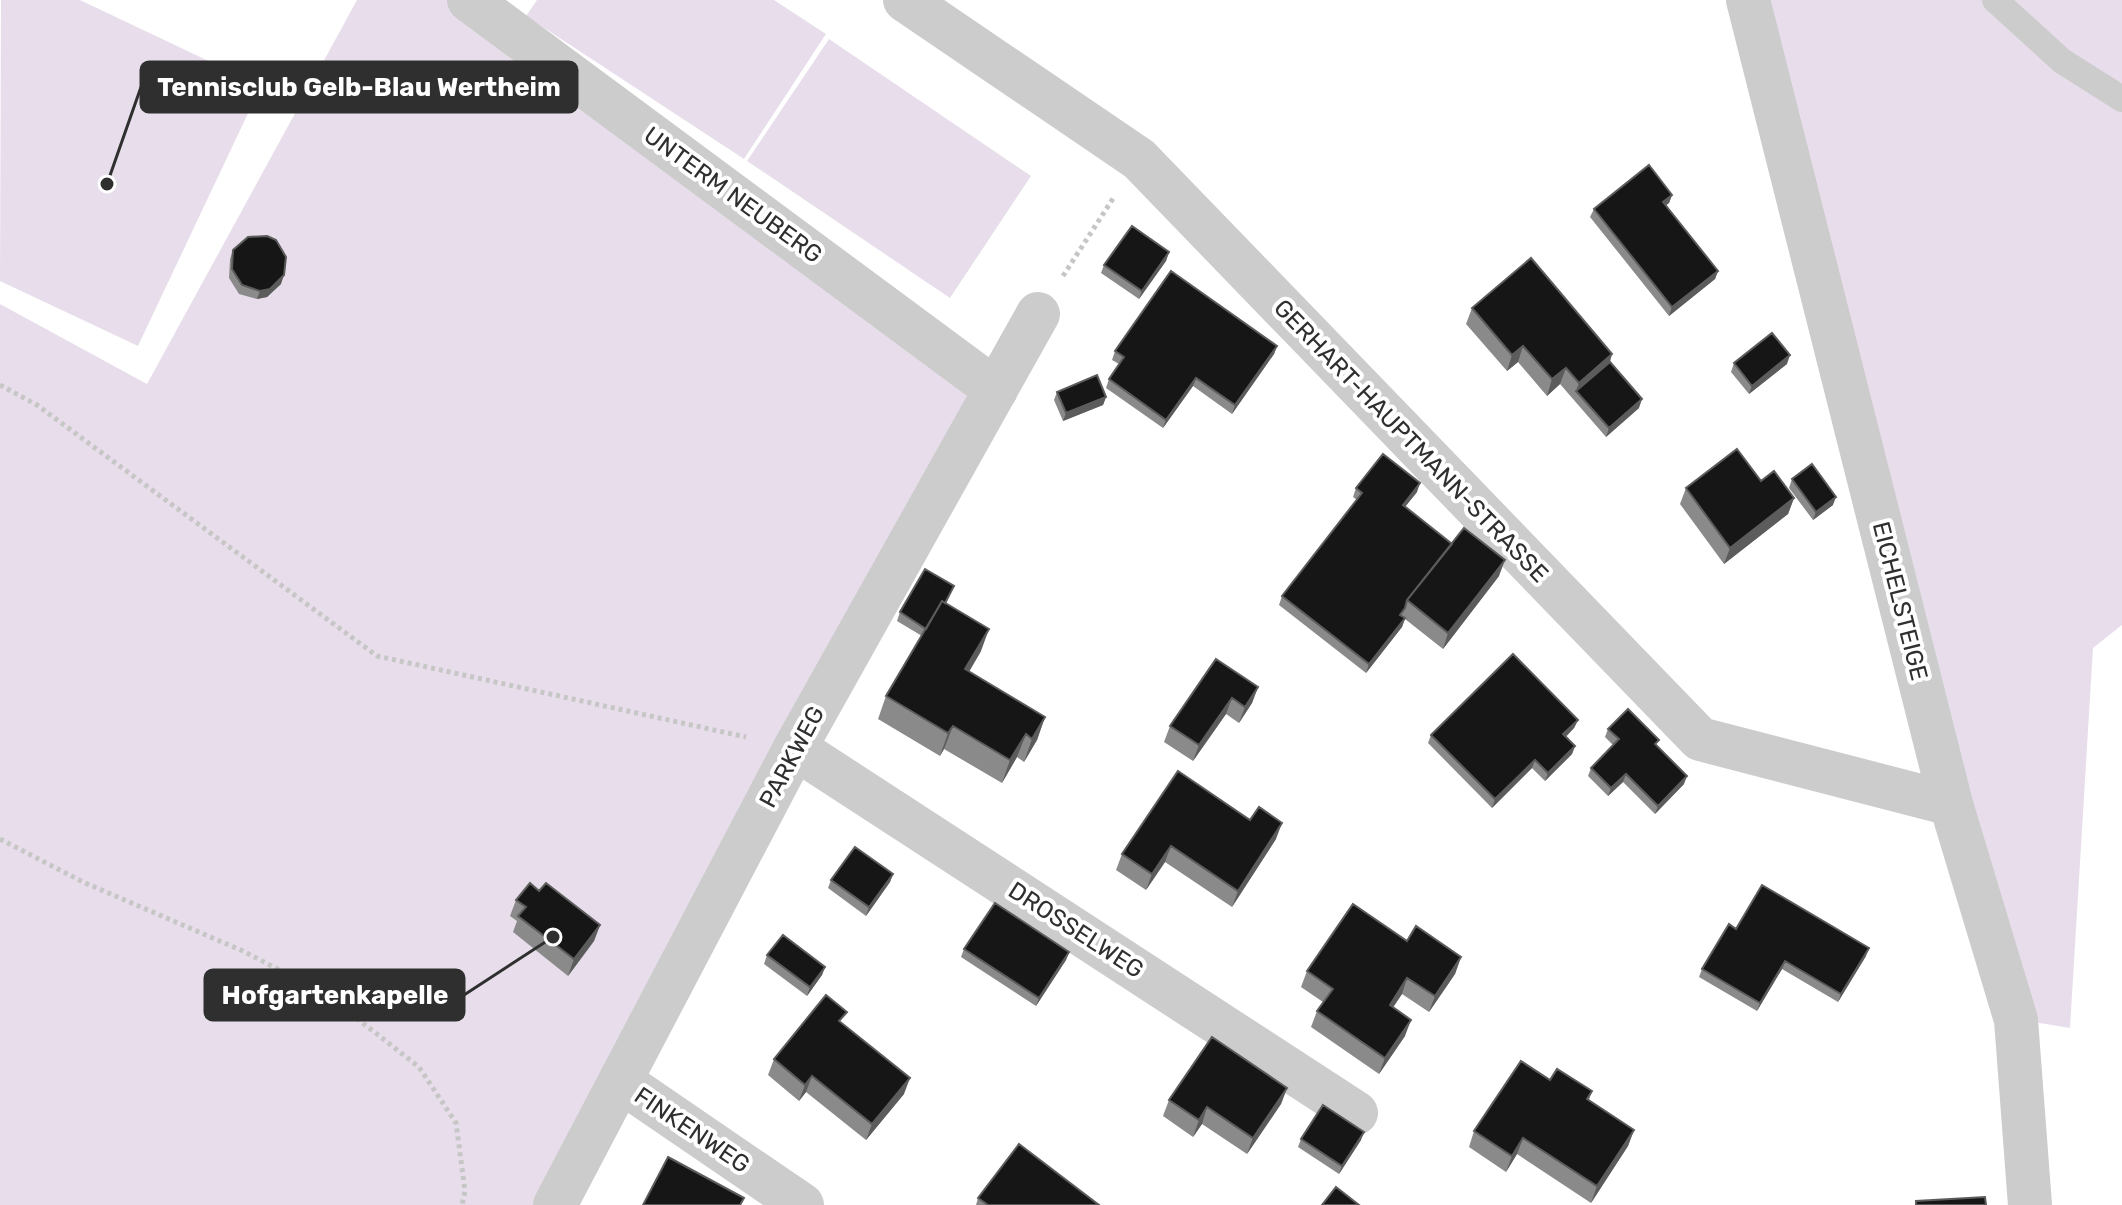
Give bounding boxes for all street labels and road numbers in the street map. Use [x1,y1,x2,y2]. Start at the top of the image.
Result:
street label: UNTERM NEUBERG [639,121,827,269]
street label: GERHART-HAUPTMANN-STRASSE [1268,294,1554,588]
street label: EICHELSTEIGE [1867,519,1933,683]
street label: PARKWEG [754,702,830,812]
street label: DROSSELWEG [1003,876,1149,984]
street label: FINKENWEG [629,1081,755,1179]

